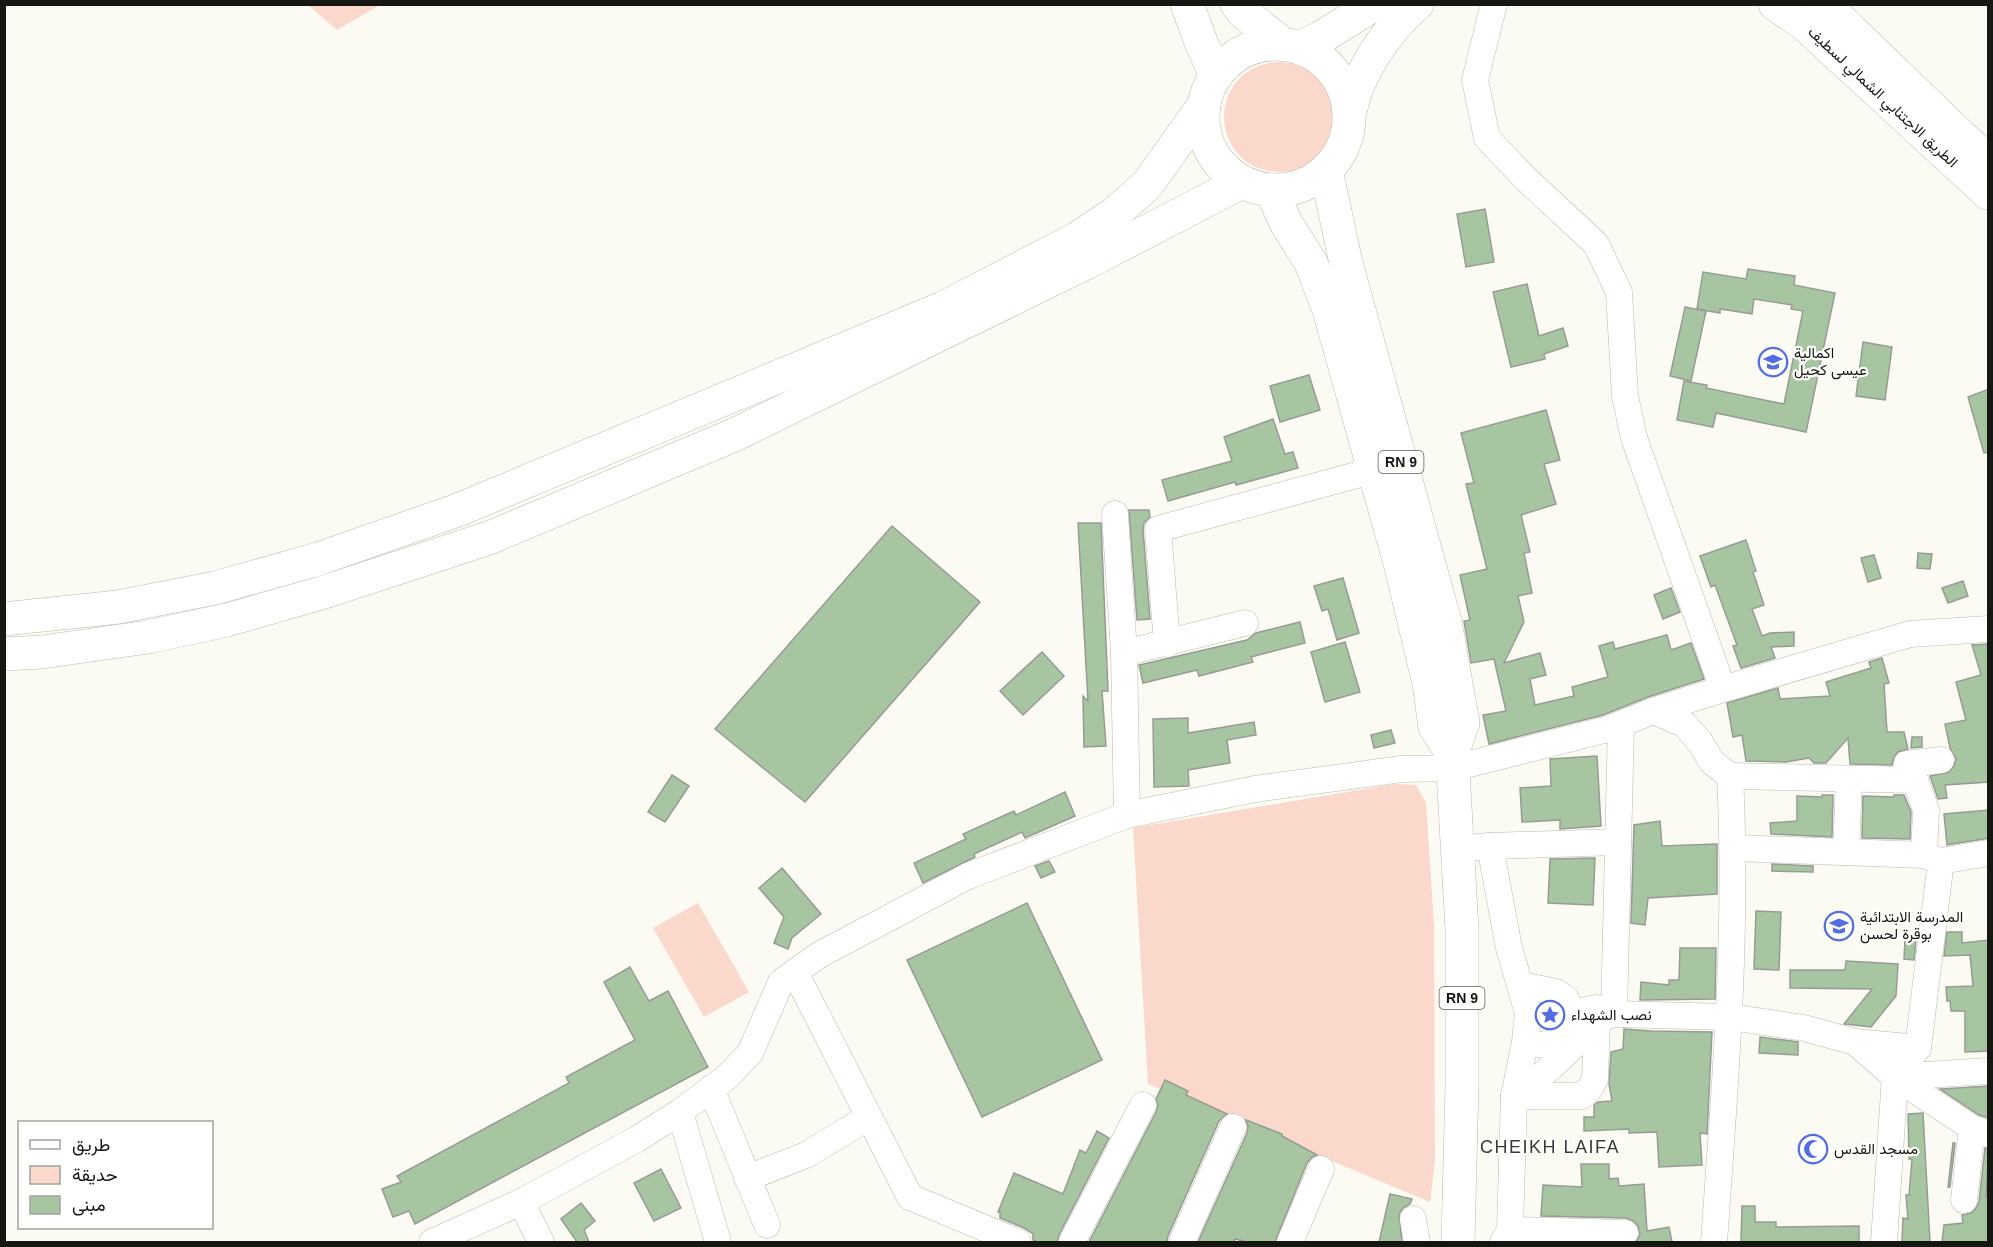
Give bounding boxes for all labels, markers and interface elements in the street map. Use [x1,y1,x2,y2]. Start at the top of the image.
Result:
street label: الطريق الاجتنابي الشمالي لسطيف [1802,23,1962,174]
place label: اكمالية عيسى كحيل [1794,344,1867,380]
school or university icon: اكمالية عيسى كحيل [1757,346,1789,378]
road number: RN 9 [1378,451,1424,473]
place label: المدرسة الابتدائية بوقرة لحسن [1860,908,1963,944]
school or university icon: المدرسة الابتدائية بوقرة لحسن [1823,910,1855,942]
road number: RN 9 [1440,987,1484,1009]
place icon: نصب الشهداء [1534,999,1566,1031]
place label: نصب الشهداء [1571,1006,1652,1024]
legend [18,1121,213,1229]
mosque icon: مسجد القدس [1797,1133,1829,1165]
text: طريق [72,1135,110,1156]
district label: CHEIKH LAIFA [1480,1137,1620,1157]
place label: مسجد القدس [1834,1140,1918,1159]
text: حديقة [72,1165,118,1185]
text: مبنى [72,1195,106,1216]

